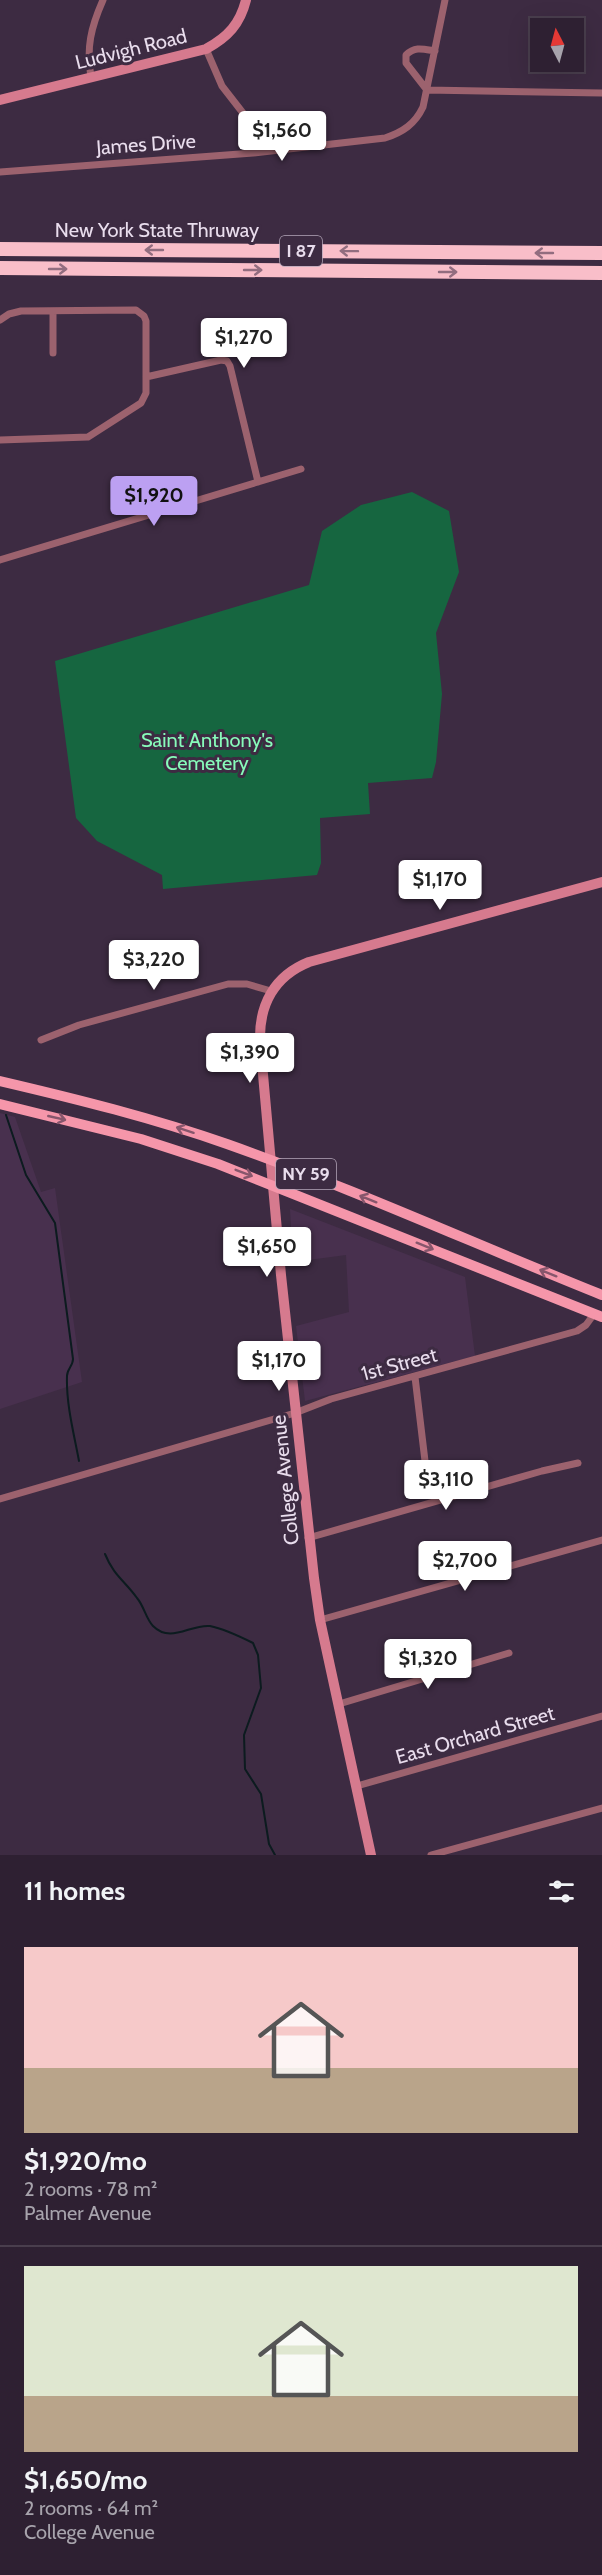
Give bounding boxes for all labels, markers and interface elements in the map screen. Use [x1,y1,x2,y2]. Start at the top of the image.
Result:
north arrow [530,18,584,72]
map controls [530,18,584,72]
street label: Ludvigh Road [73,24,189,74]
pin: $1,560 [233,111,331,162]
text: $1,560 [252,118,312,142]
street label: James Drive [94,129,197,160]
street label: New York State Thruway [55,218,259,242]
road number: I 87 [280,236,322,266]
one-way arrow [144,244,164,256]
one-way arrow [339,245,359,257]
one-way arrow [534,247,554,259]
one-way arrow [48,263,68,275]
one-way arrow [243,264,263,276]
one-way arrow [438,266,458,278]
pin: $1,270 [195,318,293,369]
text: $1,270 [215,325,273,349]
pin: $1,920 [105,476,203,527]
text: $1,920 [124,483,184,507]
park label: Saint Anthony's Cemetery [141,728,273,775]
pin: $1,170 [391,860,489,911]
text: $1,170 [413,867,467,891]
pin: $3,220 [105,940,203,991]
text: $3,220 [123,947,185,971]
pin: $1,390 [201,1033,299,1084]
text: $1,390 [220,1040,280,1064]
one-way arrow [47,1112,66,1124]
one-way arrow [176,1124,195,1135]
road number: NY 59 [276,1159,336,1189]
one-way arrow [234,1168,253,1179]
one-way arrow [359,1193,377,1204]
pin: $1,650 [218,1227,316,1278]
text: $1,650 [237,1234,297,1258]
one-way arrow [415,1241,434,1252]
one-way arrow [539,1267,558,1278]
pin: $1,170 [230,1341,328,1392]
street label: 1st Street [358,1342,440,1386]
text: $1,170 [252,1348,306,1372]
street label: College Avenue [266,1414,304,1546]
pin: $3,110 [397,1460,495,1511]
text: $3,110 [418,1467,474,1491]
pin: $2,700 [416,1541,514,1592]
text: $2,700 [432,1548,498,1572]
pin: $1,320 [379,1639,477,1690]
text: $1,320 [398,1646,458,1670]
street label: East Orchard Street [393,1701,557,1769]
text: 11 homes [24,1875,125,1907]
icon: filters [545,1875,578,1908]
icon: home [247,1986,355,2094]
text: $1,920/mo [24,2145,147,2177]
text: 2 rooms · 78 m² [24,2177,157,2201]
text: Palmer Avenue [24,2201,152,2225]
icon: home [247,2305,355,2413]
text: $1,650/mo [24,2464,147,2496]
text: 2 rooms · 64 m² [24,2496,158,2520]
text: College Avenue [24,2520,155,2544]

